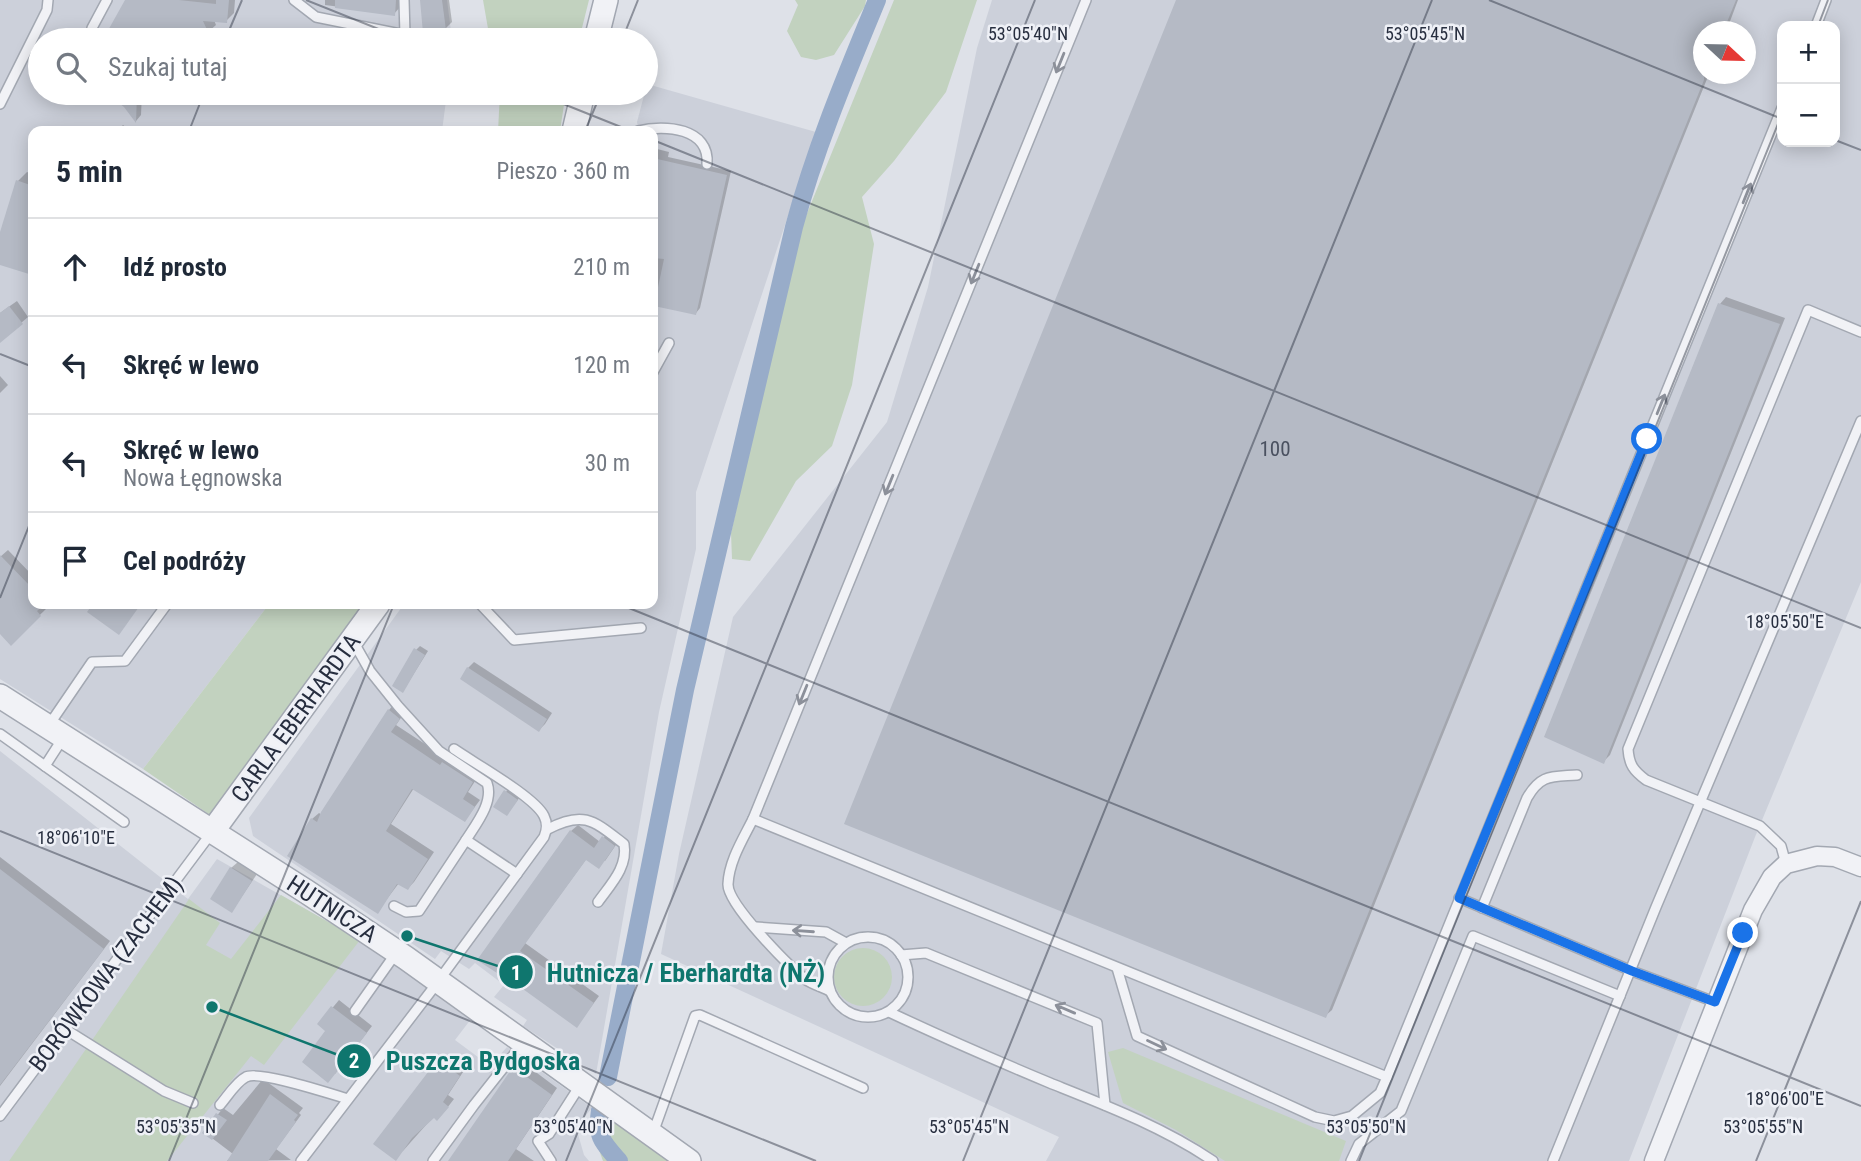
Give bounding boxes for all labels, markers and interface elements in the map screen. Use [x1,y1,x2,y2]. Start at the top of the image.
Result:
north arrow [1693,21,1756,84]
map controls [1777,21,1840,147]
button: + [1777,21,1840,84]
text: 53°05'40"N [988,23,1068,44]
text: 53°05'45"N [1385,23,1465,44]
search box [28,28,658,105]
icon: search [52,48,90,86]
text: Szukaj tutaj [108,52,228,82]
one-way arrow [1053,52,1066,74]
button: − [1777,84,1840,147]
text: 5 min [56,154,123,189]
text: Pieszo · 360 m [496,158,630,185]
one-way arrow [1742,183,1755,205]
icon: ahead [56,248,94,286]
text: Idź prosto [123,252,227,282]
text: 210 m [573,254,630,281]
one-way arrow [967,263,980,284]
icon: left [56,346,94,384]
text: Skręć w lewo [123,350,259,380]
text: 120 m [573,352,630,379]
one-way arrow [1655,393,1668,415]
route start [1631,423,1662,454]
text: Skręć w lewo [123,435,259,465]
house number: 100 [1259,437,1291,461]
icon: left [56,444,94,482]
text: 30 m [585,450,630,477]
text: Nowa Łęgnowska [123,465,283,492]
one-way arrow [881,473,894,495]
icon: arrive [56,542,94,580]
text: Cel podróży [123,546,246,576]
text: 18°05'50"E [1746,611,1824,632]
street label: CARLA EBERHARDTA [226,628,367,808]
one-way arrow [796,684,809,706]
text: 18°06'10"E [37,827,115,848]
street label: HUTNICZA [282,870,382,949]
street label: BORÓWKOWA (ZACHEM) [23,871,189,1077]
route end [1727,917,1758,948]
one-way arrow [792,924,814,937]
callout: Hutnicza / Eberhardta (NŻ) [498,949,839,996]
text: Hutnicza / Eberhardta (NŻ) [547,958,825,988]
text: 1 [511,961,521,985]
one-way arrow [1054,1002,1076,1015]
callout: Puszcza Bydgoska [337,1037,594,1084]
one-way arrow [1146,1039,1167,1052]
text: Puszcza Bydgoska [386,1046,580,1076]
text: 2 [349,1049,359,1073]
text: 18°06'00"E [1746,1088,1824,1109]
text: 53°05'35"N [136,1116,216,1137]
text: 53°05'40"N [533,1116,613,1137]
text: 53°05'45"N [929,1116,1009,1137]
text: 53°05'50"N [1326,1116,1406,1137]
text: 53°05'55"N [1723,1116,1803,1137]

